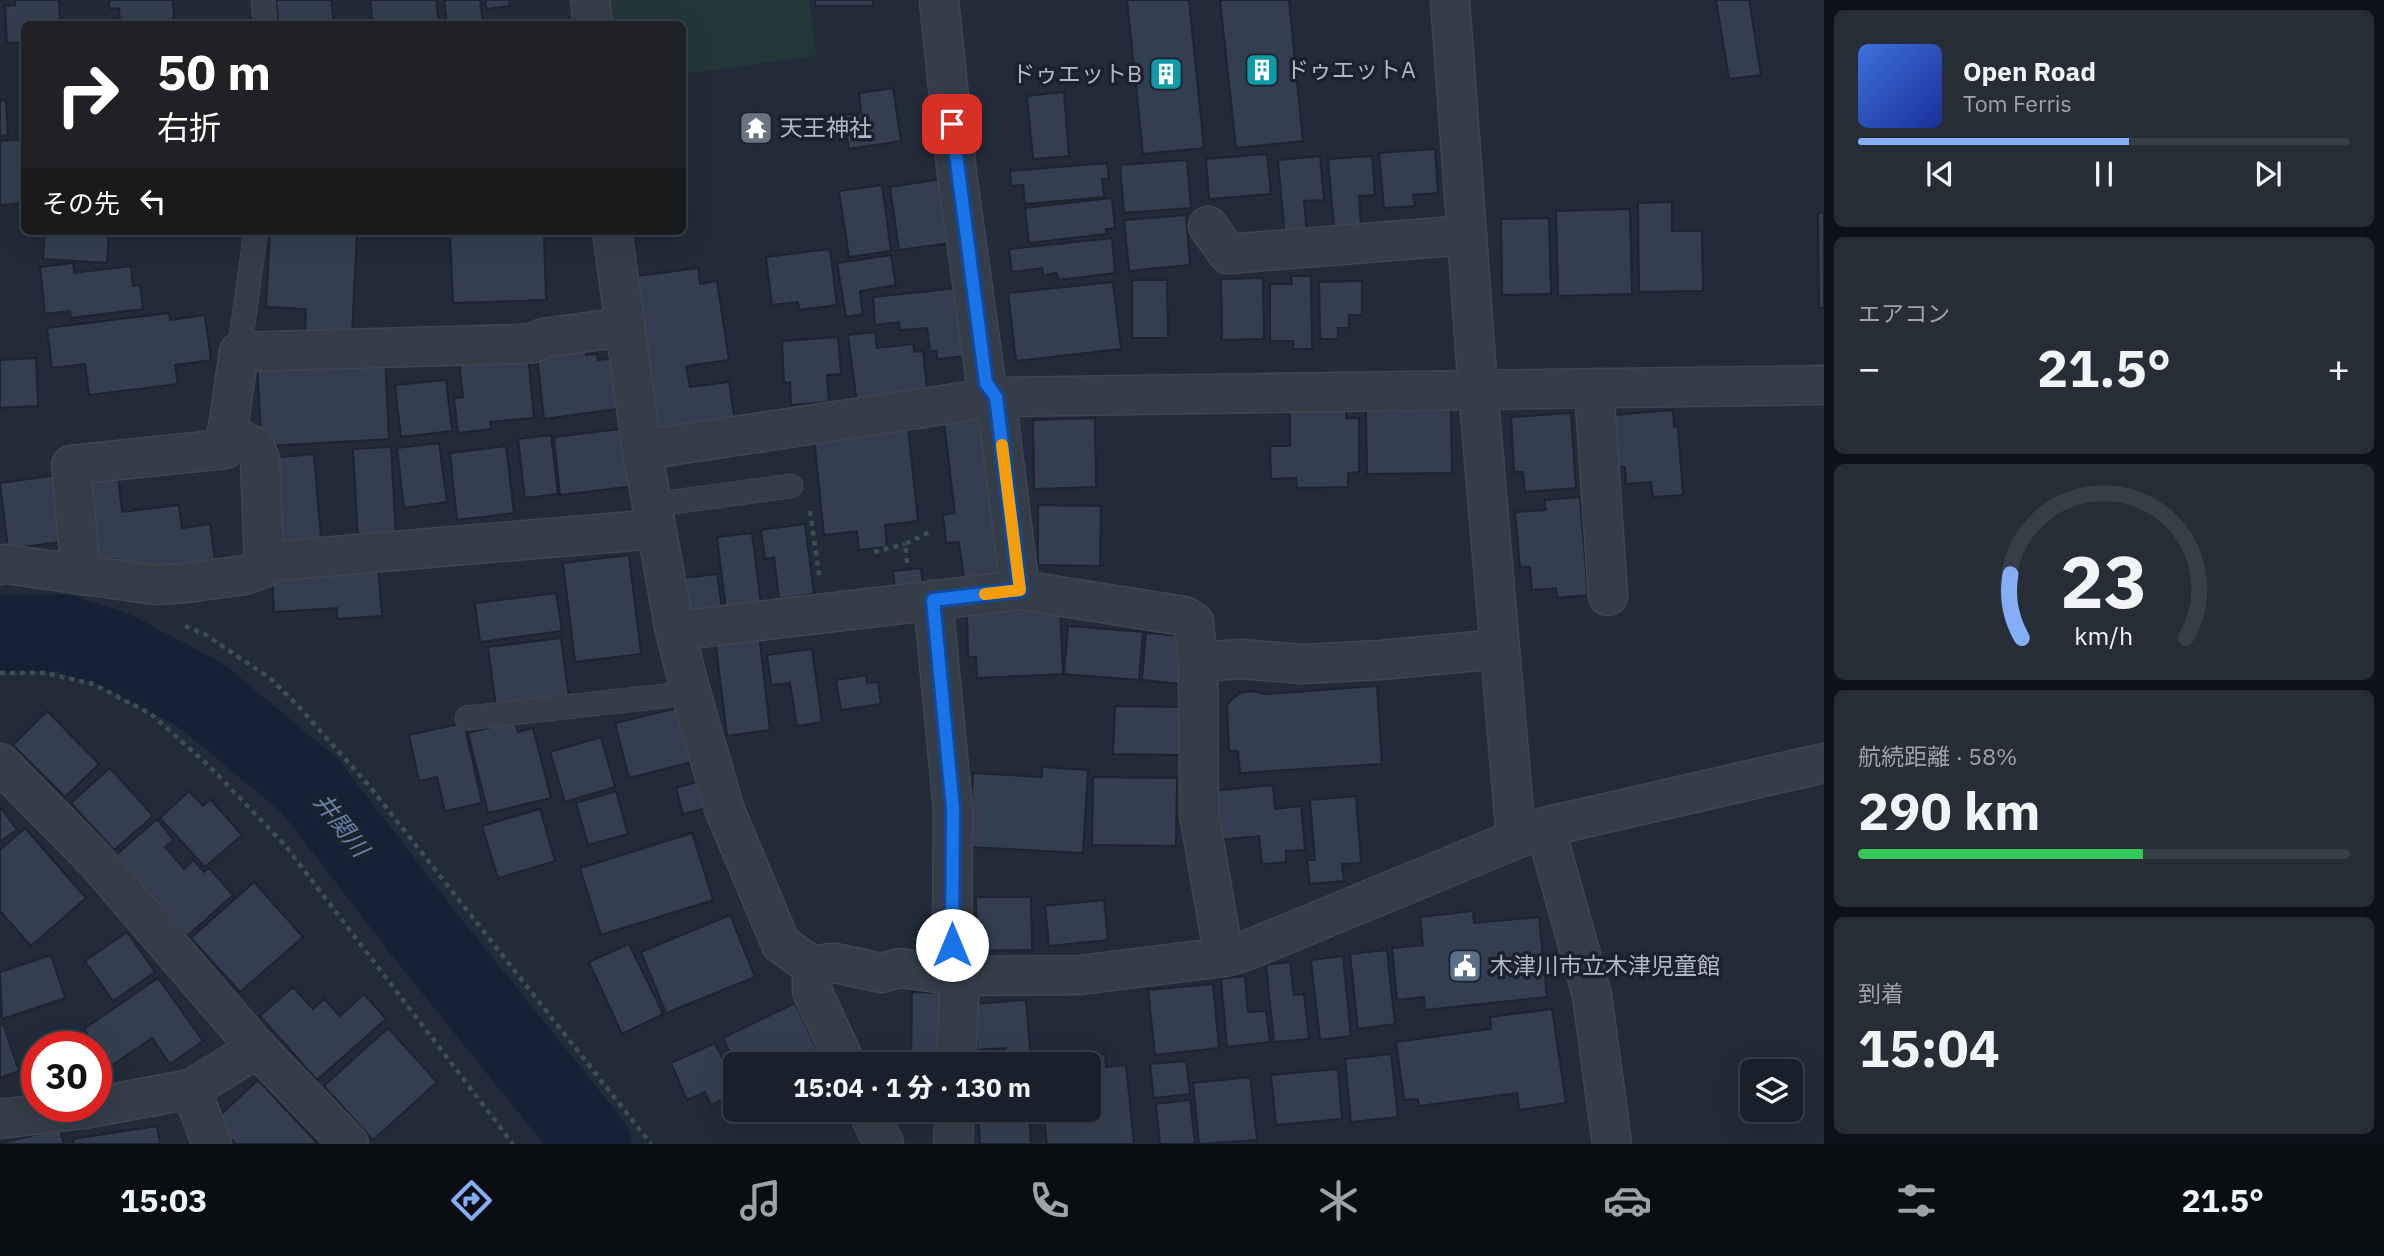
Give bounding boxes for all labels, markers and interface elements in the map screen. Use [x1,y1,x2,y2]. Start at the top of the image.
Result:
text: 50 m [157,40,271,103]
icon: right [42,49,133,140]
building icon: ドゥエットA [1243,51,1281,89]
place label: ドゥエットA [1286,54,1416,84]
text: Open Road [1963,54,2096,88]
building icon: ドゥエットB [1147,55,1185,93]
place label: ドゥエットB [1012,58,1142,88]
text: Tom Ferris [1963,88,2072,118]
pin [922,94,982,154]
icon: arrive [933,105,971,143]
text: 右折 [157,106,221,148]
temple icon: 天王神社 [737,109,775,147]
place label: 天王神社 [780,112,872,142]
icon: previous [1921,155,1959,193]
icon: pause [2085,155,2123,193]
icon: next [2249,155,2287,193]
icon: left [134,182,172,220]
text: その先 [42,186,120,220]
text: エアコン [1858,298,1950,328]
text: 21.5° [2037,334,2171,401]
text: − [1858,343,1881,392]
text: + [2327,343,2350,392]
text: 23 [2060,533,2148,628]
text: km/h [2075,619,2133,652]
text: 航続距離 · 58% [1858,741,2017,771]
text: 290 km [1858,777,2040,844]
water label: 井関川 [307,786,378,865]
position arrow [915,908,989,982]
public building icon: 木津川市立木津児童館 [1446,947,1484,985]
place label: 木津川市立木津児童館 [1490,950,1720,980]
text: 到着 [1858,978,1904,1008]
text: 15:04 [1858,1014,2000,1081]
speed limit sign: 30 [21,1031,112,1122]
map controls [1740,1059,1803,1122]
button: layers [1740,1059,1803,1122]
text: 15:04 · 1 分 · 130 m [793,1070,1031,1104]
icon: directions [447,1176,496,1225]
icon: music [736,1176,785,1225]
icon: phone [1025,1176,1074,1225]
icon: climate [1314,1176,1363,1225]
icon: car [1603,1176,1652,1225]
icon: filters [1892,1176,1941,1225]
text: 15:03 [120,1179,207,1221]
text: 21.5° [2181,1179,2264,1221]

